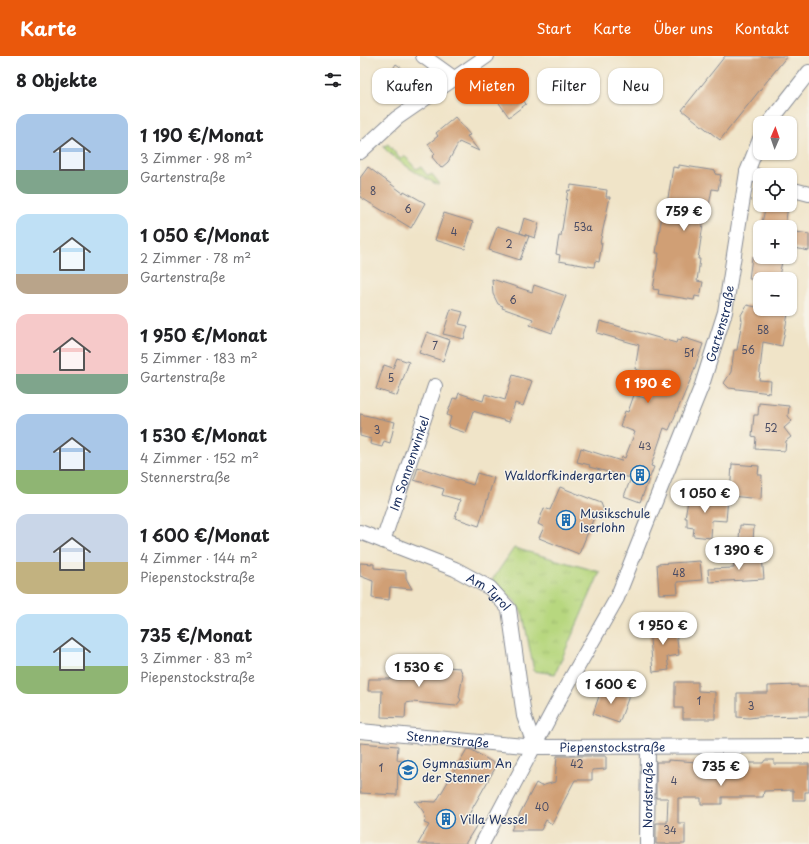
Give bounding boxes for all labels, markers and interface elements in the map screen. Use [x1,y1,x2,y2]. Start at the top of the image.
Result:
text: Karte [20,14,77,42]
text: Start [536,18,571,39]
text: Karte [593,18,631,39]
text: Über uns [653,18,713,39]
text: Kontakt [735,18,789,39]
text: 8 Objekte [16,67,97,93]
chip: Kaufen [372,68,447,104]
chip: Mieten [455,68,529,104]
chip: Filter [537,68,600,104]
chip: Neu [608,68,663,104]
icon: filters [322,69,344,91]
north arrow [753,116,797,160]
map controls [753,116,797,316]
text: 1 190 €/Monat [140,122,264,148]
icon: home [48,130,96,178]
text: 3 Zimmer · 98 m² [140,148,253,167]
text: Gartenstraße [140,167,225,186]
button: locate [753,168,797,212]
house number: 8 [370,183,376,198]
pin: 759 € [656,198,712,232]
house number: 6 [404,201,412,216]
text: 759 € [665,201,703,220]
house number: 53a [573,219,593,234]
button: + [753,220,797,264]
text: 1 050 €/Monat [140,222,269,248]
house number: 4 [451,224,458,239]
icon: home [48,230,96,278]
house number: 2 [505,236,513,251]
text: 2 Zimmer · 78 m² [140,248,251,267]
text: Gartenstraße [140,267,225,286]
button: − [753,272,797,316]
street label: Gartenstraße [701,284,738,364]
house number: 6 [509,292,517,307]
text: 1 950 €/Monat [140,322,267,348]
house number: 58 [757,322,769,337]
icon: home [48,330,96,378]
house number: 7 [432,338,438,353]
house number: 56 [741,342,755,357]
house number: 51 [684,345,694,360]
text: 5 Zimmer · 183 m² [140,348,258,367]
text: Gartenstraße [140,367,225,386]
house number: 5 [388,370,394,385]
pin: 1 190 € [611,370,685,404]
text: 1 190 € [625,373,671,392]
street label: Im Sonnenwinkel [385,413,433,513]
house number: 52 [764,420,778,435]
text: 1 530 €/Monat [140,422,267,448]
house number: 3 [374,422,380,437]
icon: home [48,430,96,478]
house number: 43 [639,438,652,453]
text: 4 Zimmer · 152 m² [140,448,259,467]
building icon: Waldorfkindergarten [629,464,651,486]
place label: Waldorfkindergarten [504,466,626,484]
text: Stennerstraße [140,467,230,486]
pin: 1 050 € [668,480,742,514]
text: 1 050 € [679,483,731,502]
place label: Musikschule Iserlohn [580,504,651,536]
building icon: Musikschule Iserlohn [555,509,577,531]
text: 1 600 €/Monat [140,522,270,548]
icon: home [48,530,96,578]
pin: 1 390 € [702,537,776,571]
text: 1 390 € [714,540,764,559]
text: 4 Zimmer · 144 m² [140,548,258,567]
house number: 48 [673,565,685,580]
text: Piepenstockstraße [140,567,255,586]
street label: Am Tyrol [464,568,515,614]
pin: 1 950 € [626,612,700,646]
text: 1 950 € [638,615,688,634]
text: 735 €/Monat [140,622,252,648]
icon: home [48,630,96,678]
text: 3 Zimmer · 83 m² [140,648,253,667]
pin: 1 530 € [382,654,456,688]
text: 1 530 € [394,657,444,676]
text: Piepenstockstraße [140,667,255,686]
pin: 1 600 € [574,671,648,705]
text: 1 600 € [585,674,637,693]
house number: 1 [697,693,701,708]
house number: 3 [748,698,754,713]
street label: Stennerstraße [405,726,490,752]
street label: Piepenstockstraße [559,738,665,756]
pin: 735 € [693,753,749,787]
place label: Gymnasium An der Stenner [422,754,512,786]
house number: 42 [570,756,584,771]
text: 735 € [702,756,740,775]
school or university icon: Gymnasium An der Stenner [397,759,419,781]
house number: 1 [379,760,383,775]
street label: Nordstraße [638,762,657,828]
house number: 4 [671,773,678,788]
house number: 40 [535,799,549,814]
building icon: Villa Wessel [435,808,457,830]
place label: Villa Wessel [460,810,528,828]
house number: 34 [663,822,677,837]

